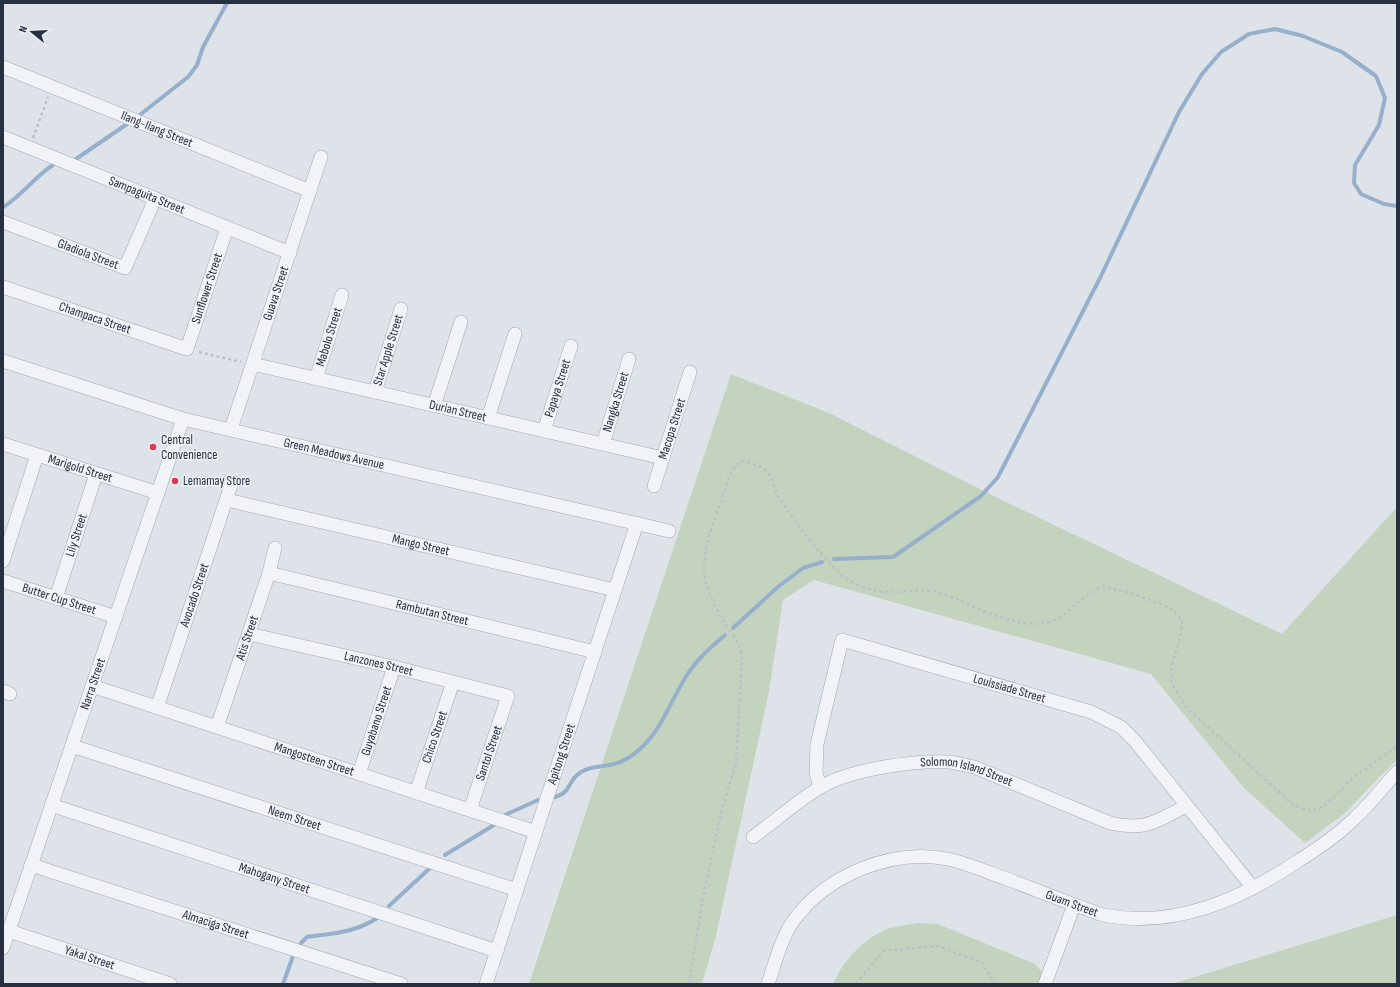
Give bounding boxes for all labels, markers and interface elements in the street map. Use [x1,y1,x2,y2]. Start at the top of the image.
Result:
north arrow [12,12,52,52]
text: N [16,24,30,34]
street label: Ilang-Ilang Street [119,107,195,151]
street label: Sampaguita Street [106,173,187,218]
street label: Gladiola Street [55,235,121,273]
street label: Sunflower Street [188,251,226,326]
street label: Guava Street [259,264,292,322]
street label: Champaca Street [57,298,133,338]
street label: Mabolo Street [312,305,346,368]
street label: Star Apple Street [369,312,407,388]
street label: Papaya Street [541,357,574,419]
street label: Nangka Street [599,370,633,434]
street label: Macopa Street [655,396,689,461]
street label: Durian Street [428,397,488,425]
place label: Central Convenience [161,432,217,463]
street label: Green Meadows Avenue [282,434,386,473]
marker: Central Convenience [148,442,158,452]
street label: Marigold Street [46,451,115,486]
place label: Lemamay Store [183,473,250,489]
marker: Lemamay Store [170,476,180,486]
street label: Lily Street [62,512,91,559]
street label: Mango Street [391,531,451,559]
street label: Avocado Street [176,561,213,630]
street label: Butter Cup Street [20,580,98,618]
street label: Rambutan Street [394,596,470,629]
street label: Atis Street [232,613,262,663]
street label: Lanzones Street [343,648,415,680]
street label: Narra Street [77,656,109,712]
street label: Louissiade Street [971,670,1048,707]
street label: Guyabano Street [358,684,395,758]
street label: Chico Street [418,709,451,765]
street label: Apitong Street [544,721,579,788]
street label: Santol Street [472,723,506,783]
street label: Mangosteen Street [272,739,356,780]
street label: Solomon Island Street [920,754,1015,790]
street label: Neem Street [266,802,323,834]
street label: Mahogany Street [237,859,312,897]
street label: Guam Street [1043,887,1100,921]
street label: Almaciga Street [180,906,251,943]
street label: Yakal Street [63,942,117,973]

